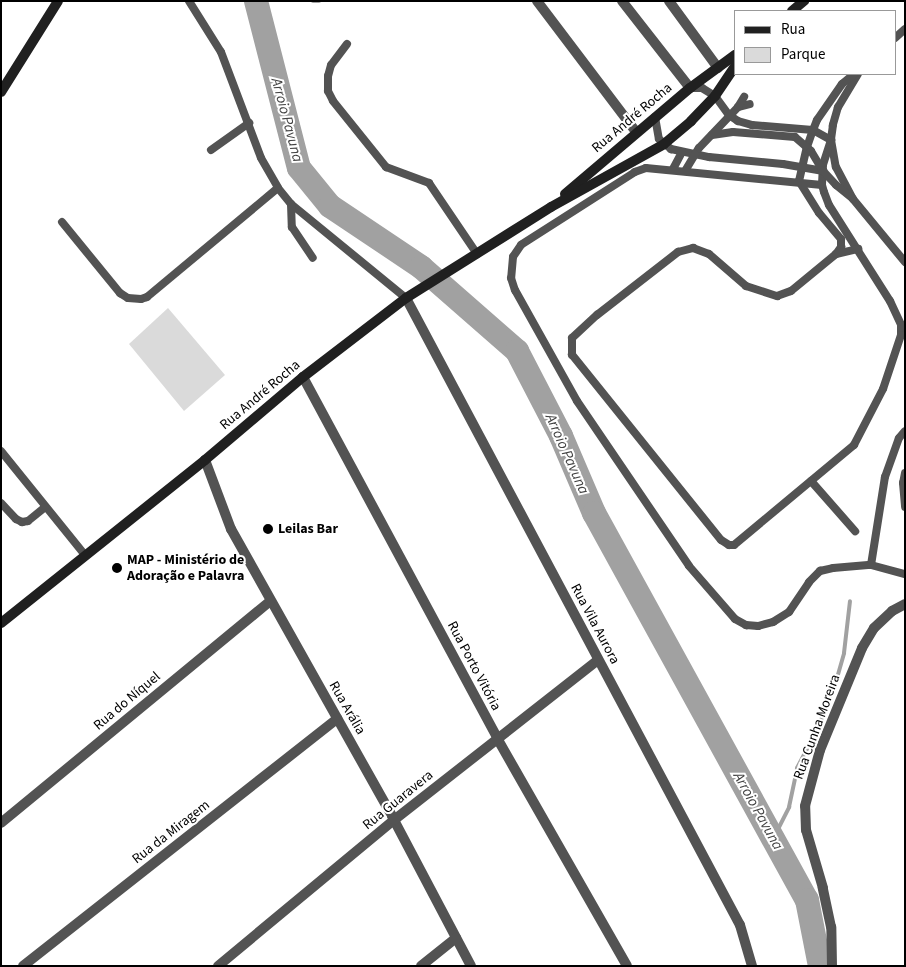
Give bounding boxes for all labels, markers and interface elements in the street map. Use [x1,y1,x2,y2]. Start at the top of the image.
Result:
legend [734,10,896,75]
text: Rua [781,19,805,40]
text: Parque [781,44,825,65]
water label: Arroio Pavuna [267,76,307,164]
street label: Rua André Rocha [589,80,675,156]
street label: Rua André Rocha [217,357,303,433]
water label: Arroio Pavuna [541,411,593,497]
place label: Leilas Bar [278,521,338,537]
marker: Leilas Bar [262,523,274,535]
place label: MAP - Ministério de Adoração e Palavra [127,552,244,584]
marker: MAP - Ministério de Adoração e Palavra [111,562,123,574]
street label: Rua Vila Aurora [567,581,623,667]
street label: Rua Porto Vitória [443,619,505,713]
street label: Rua do Níquel [90,668,164,734]
street label: Rua Cunha Moreira [790,672,844,782]
street label: Rua Arália [325,678,369,738]
street label: Rua Guaravera [360,767,436,833]
water label: Arroio Pavuna [729,769,787,853]
street label: Rua da Miragem [129,797,213,867]

